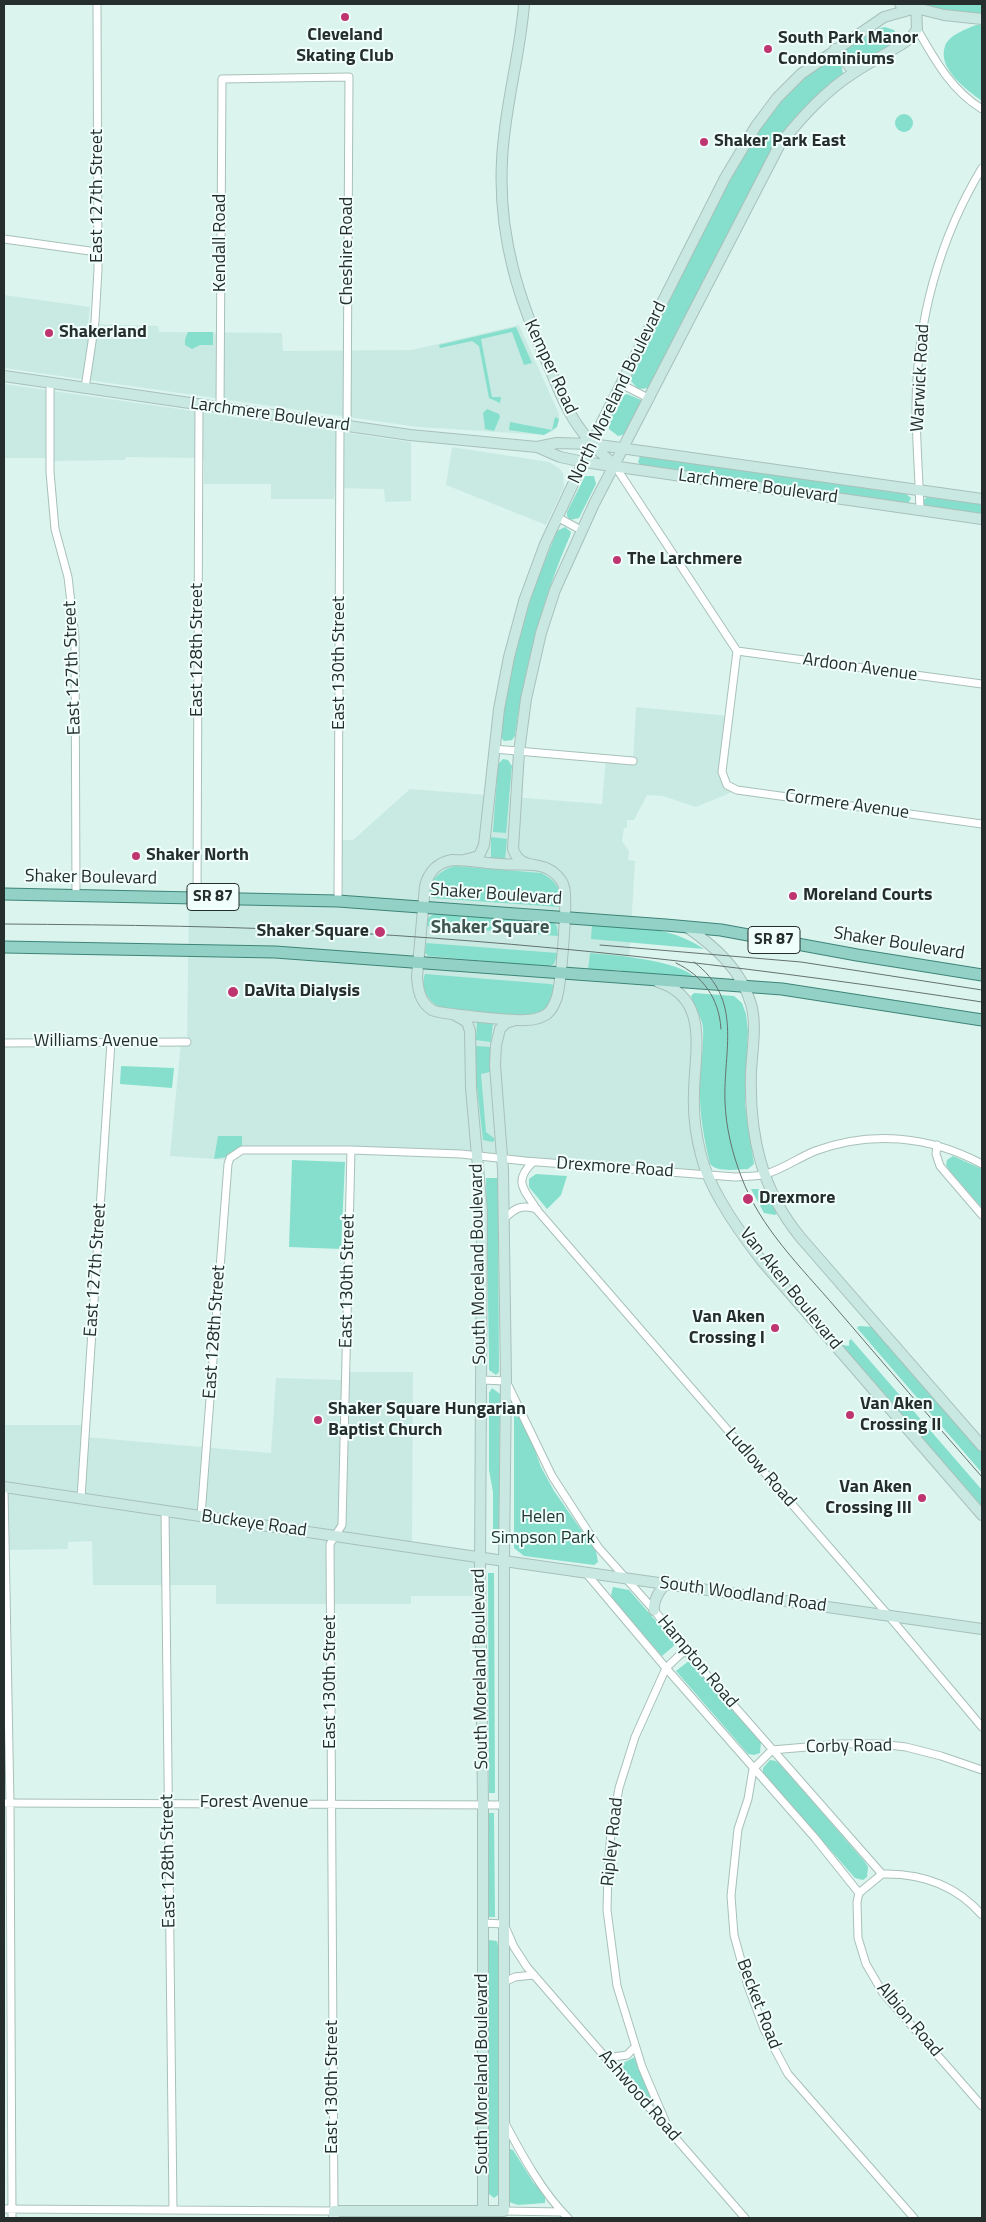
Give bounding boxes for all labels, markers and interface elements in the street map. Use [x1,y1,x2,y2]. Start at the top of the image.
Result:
marker: Cleveland Skating Club [339,11,351,23]
place label: Cleveland Skating Club [296,25,394,68]
place label: South Park Manor Condominiums [778,28,918,70]
marker: South Park Manor Condominiums [762,43,774,55]
street label: East 127th Street [87,129,109,263]
place label: Shaker Park East [714,131,846,153]
marker: Shaker Park East [698,136,710,148]
street label: Kendall Road [210,194,232,292]
street label: Cheshire Road [337,197,359,305]
street label: North Moreland Boulevard [564,298,672,488]
street label: Kemper Road [519,316,581,418]
place label: Shakerland [59,322,147,344]
street label: Warwick Road [907,324,935,432]
marker: Shakerland [43,327,55,339]
street label: Larchmere Boulevard [189,393,351,437]
street label: Larchmere Boulevard [677,465,839,509]
place label: The Larchmere [627,549,742,571]
marker: The Larchmere [611,554,623,566]
street label: East 128th Street [187,583,209,717]
street label: East 130th Street [329,596,351,730]
street label: East 127th Street [60,601,86,735]
street label: Ardoon Avenue [801,649,919,687]
street label: Cormere Avenue [784,786,910,824]
place label: Shaker North [146,845,249,867]
marker: Shaker North [130,850,142,862]
street label: Shaker Boulevard [25,866,157,890]
street label: Shaker Boulevard [429,880,563,910]
road number: SR 87 [187,884,239,910]
place label: Moreland Courts [803,885,933,907]
marker: Moreland Courts [787,890,799,902]
district label: Shaker Square [431,917,549,939]
place label: Shaker Square [257,921,369,943]
street label: Shaker Boulevard [832,923,966,965]
marker: Shaker Square [373,925,387,939]
road number: SR 87 [748,926,800,954]
place label: DaVita Dialysis [244,981,360,1003]
marker: DaVita Dialysis [226,985,240,999]
street label: Williams Avenue [34,1031,158,1053]
street label: Drexmore Road [556,1153,674,1183]
street label: South Moreland Boulevard [466,1163,492,1365]
place label: Drexmore [759,1188,835,1210]
marker: Drexmore [741,1192,755,1206]
street label: East 127th Street [81,1202,111,1338]
street label: East 130th Street [336,1214,360,1348]
street label: Van Aken Boulevard [734,1224,846,1354]
street label: East 128th Street [200,1264,230,1400]
place label: Van Aken Crossing I [689,1307,765,1350]
marker: Van Aken Crossing I [769,1322,781,1334]
place label: Van Aken Crossing II [860,1394,942,1436]
place label: Shaker Square Hungarian Baptist Church [328,1399,526,1442]
marker: Van Aken Crossing II [844,1409,856,1421]
marker: Shaker Square Hungarian Baptist Church [312,1414,324,1426]
street label: Ludlow Road [720,1424,800,1512]
place label: Van Aken Crossing III [825,1477,912,1520]
marker: Van Aken Crossing III [916,1492,928,1504]
street label: Buckeye Road [200,1506,308,1542]
park label: Helen Simpson Park [491,1507,595,1550]
street label: South Moreland Boulevard [468,1568,494,1770]
street label: South Woodland Road [658,1573,828,1617]
street label: Hampton Road [652,1611,742,1713]
street label: East 130th Street [320,1615,342,1749]
street label: Corby Road [806,1735,892,1759]
street label: Forest Avenue [200,1792,308,1814]
street label: East 128th Street [157,1794,181,1928]
street label: Ripley Road [598,1797,628,1887]
street label: Becket Road [731,1956,785,2052]
street label: South Moreland Boulevard [472,1973,494,2175]
street label: Albion Road [872,1978,946,2062]
street label: East 130th Street [322,2020,344,2154]
street label: Ashwood Road [594,2046,684,2146]

